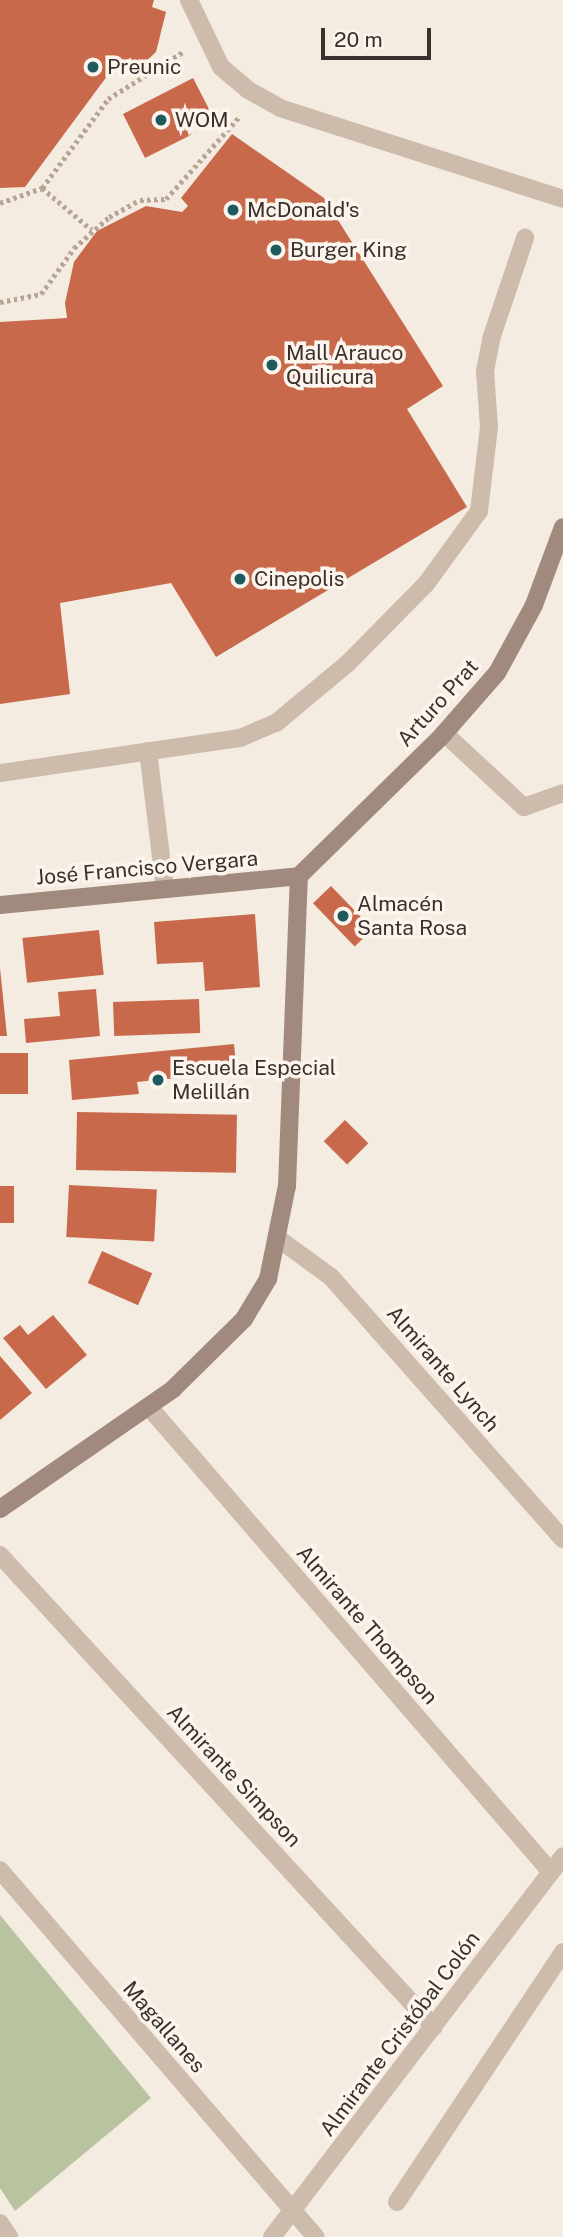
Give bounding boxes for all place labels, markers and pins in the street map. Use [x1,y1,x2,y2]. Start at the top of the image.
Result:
place label: Preunic [107,54,181,80]
marker: Preunic [85,59,101,75]
place label: WOM [175,107,229,133]
marker: WOM [153,112,169,128]
place label: McDonald's [247,197,359,223]
marker: McDonald's [225,202,241,218]
place label: Burger King [290,237,407,263]
marker: Burger King [268,242,284,258]
place label: Mall Arauco Quilicura [286,340,403,390]
marker: Mall Arauco Quilicura [264,357,280,373]
place label: Cinepolis [254,566,344,592]
marker: Cinepolis [232,571,248,587]
place label: Almacén Santa Rosa [357,891,467,941]
marker: Almacén Santa Rosa [335,908,351,924]
place label: Escuela Especial Melillán [172,1055,336,1105]
marker: Escuela Especial Melillán [150,1072,166,1088]

